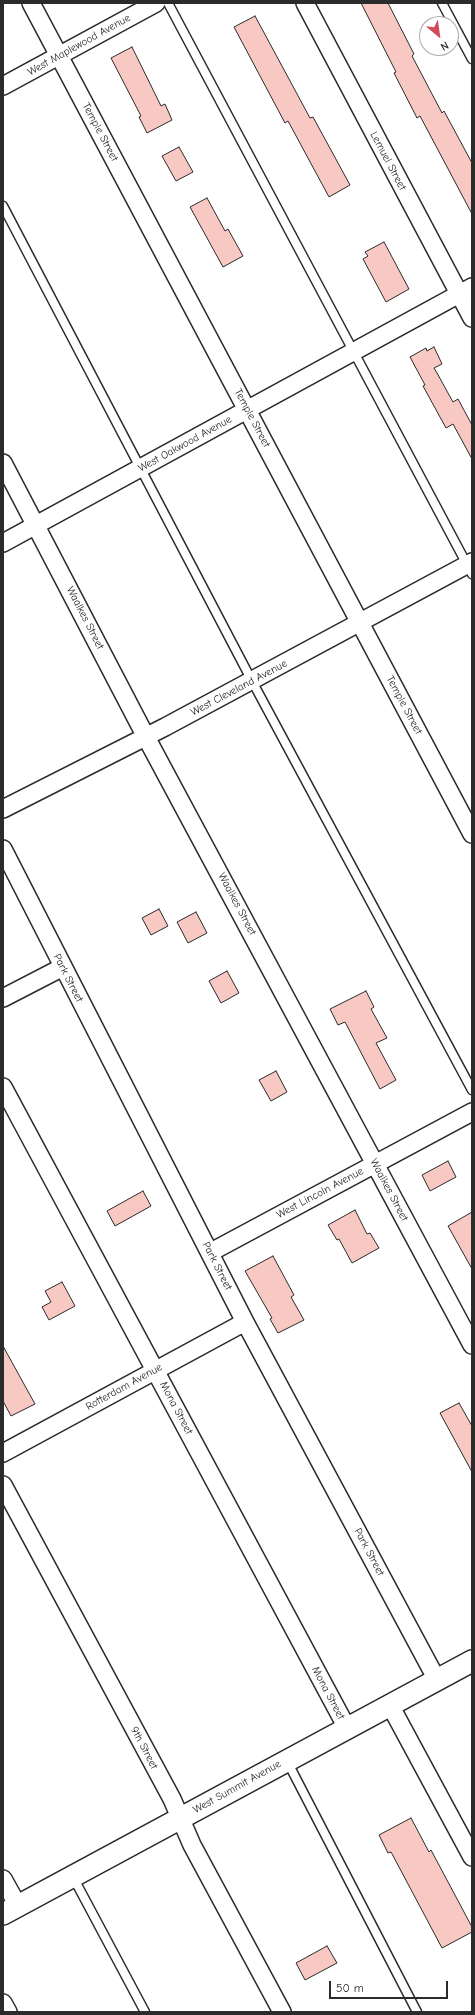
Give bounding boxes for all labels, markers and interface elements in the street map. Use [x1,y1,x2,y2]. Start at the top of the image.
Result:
street label: West Maplewood Avenue [25,11,133,79]
north arrow [419,16,459,56]
text: N [438,39,451,53]
street label: Temple Street [79,100,121,164]
street label: Lemuel Street [367,129,409,193]
street label: Temple Street [231,386,273,450]
street label: West Oakwood Avenue [136,413,234,475]
street label: Waalkes Street [63,584,107,652]
street label: West Cleveland Avenue [188,657,290,719]
street label: Temple Street [383,673,425,737]
street label: Waalkes Street [215,870,259,938]
street label: Park Street [50,952,86,1004]
street label: Waalkes Street [367,1156,411,1224]
street label: West Lincoln Avenue [274,1165,366,1221]
street label: Park Street [199,1240,235,1292]
street label: Rotterdam Avenue [83,1361,165,1413]
street label: Mona Street [157,1379,195,1437]
street label: Park Street [351,1526,387,1578]
street label: Mona Street [309,1664,347,1722]
street label: 9th Street [127,1725,161,1771]
street label: West Summit Avenue [191,1757,283,1817]
scale bar [331,1973,450,1999]
text: 50 m [336,1981,364,1995]

